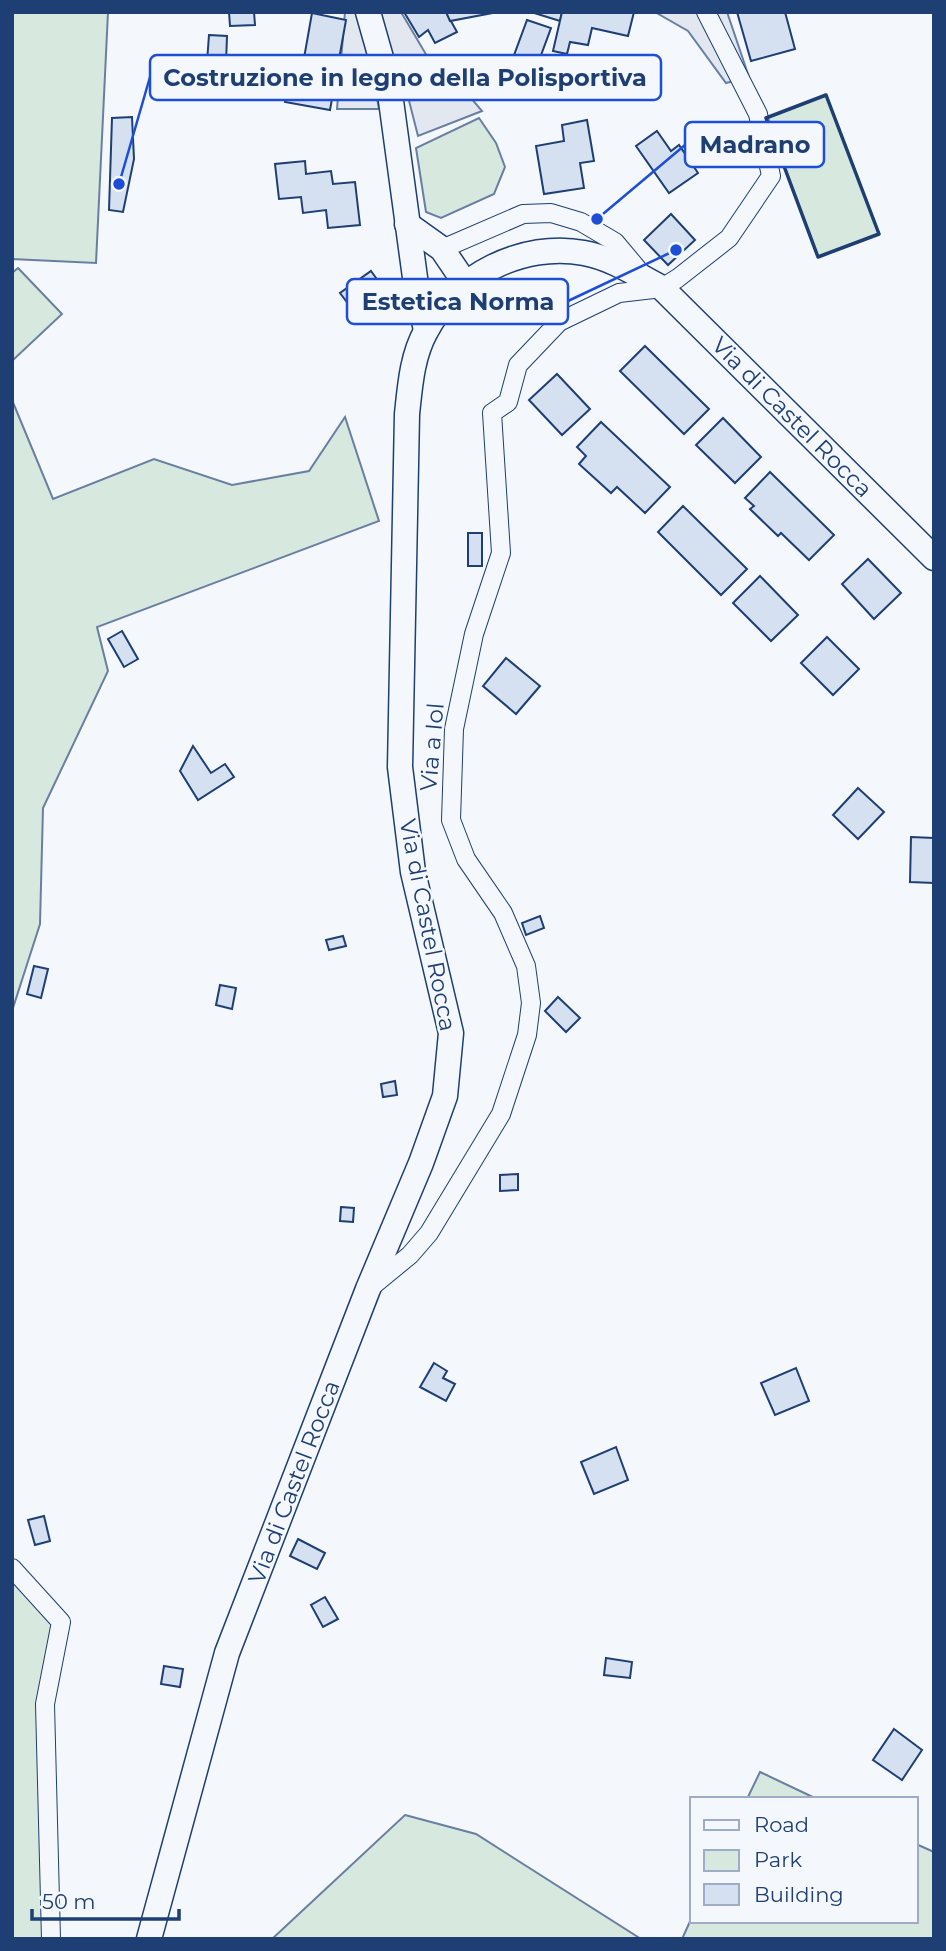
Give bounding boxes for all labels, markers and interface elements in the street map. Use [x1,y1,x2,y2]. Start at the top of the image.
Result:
callout: Costruzione in legno della Polisportiva [150,55,661,100]
text: Costruzione in legno della Polisportiva [163,63,647,92]
callout: Madrano [685,122,824,167]
text: Madrano [699,130,811,159]
callout: Estetica Norma [347,279,568,324]
text: Estetica Norma [362,287,554,316]
street label: Via di Castel Rocca [706,331,878,503]
street label: Via a Iol [414,702,450,792]
street label: Via di Castel Rocca [394,817,462,1033]
street label: Via di Castel Rocca [242,1376,346,1588]
legend [690,1797,918,1923]
text: Road [754,1812,809,1837]
text: Park [754,1847,802,1872]
scale bar [32,1878,178,1922]
text: Building [754,1882,844,1907]
text: 50 m [42,1889,96,1914]

